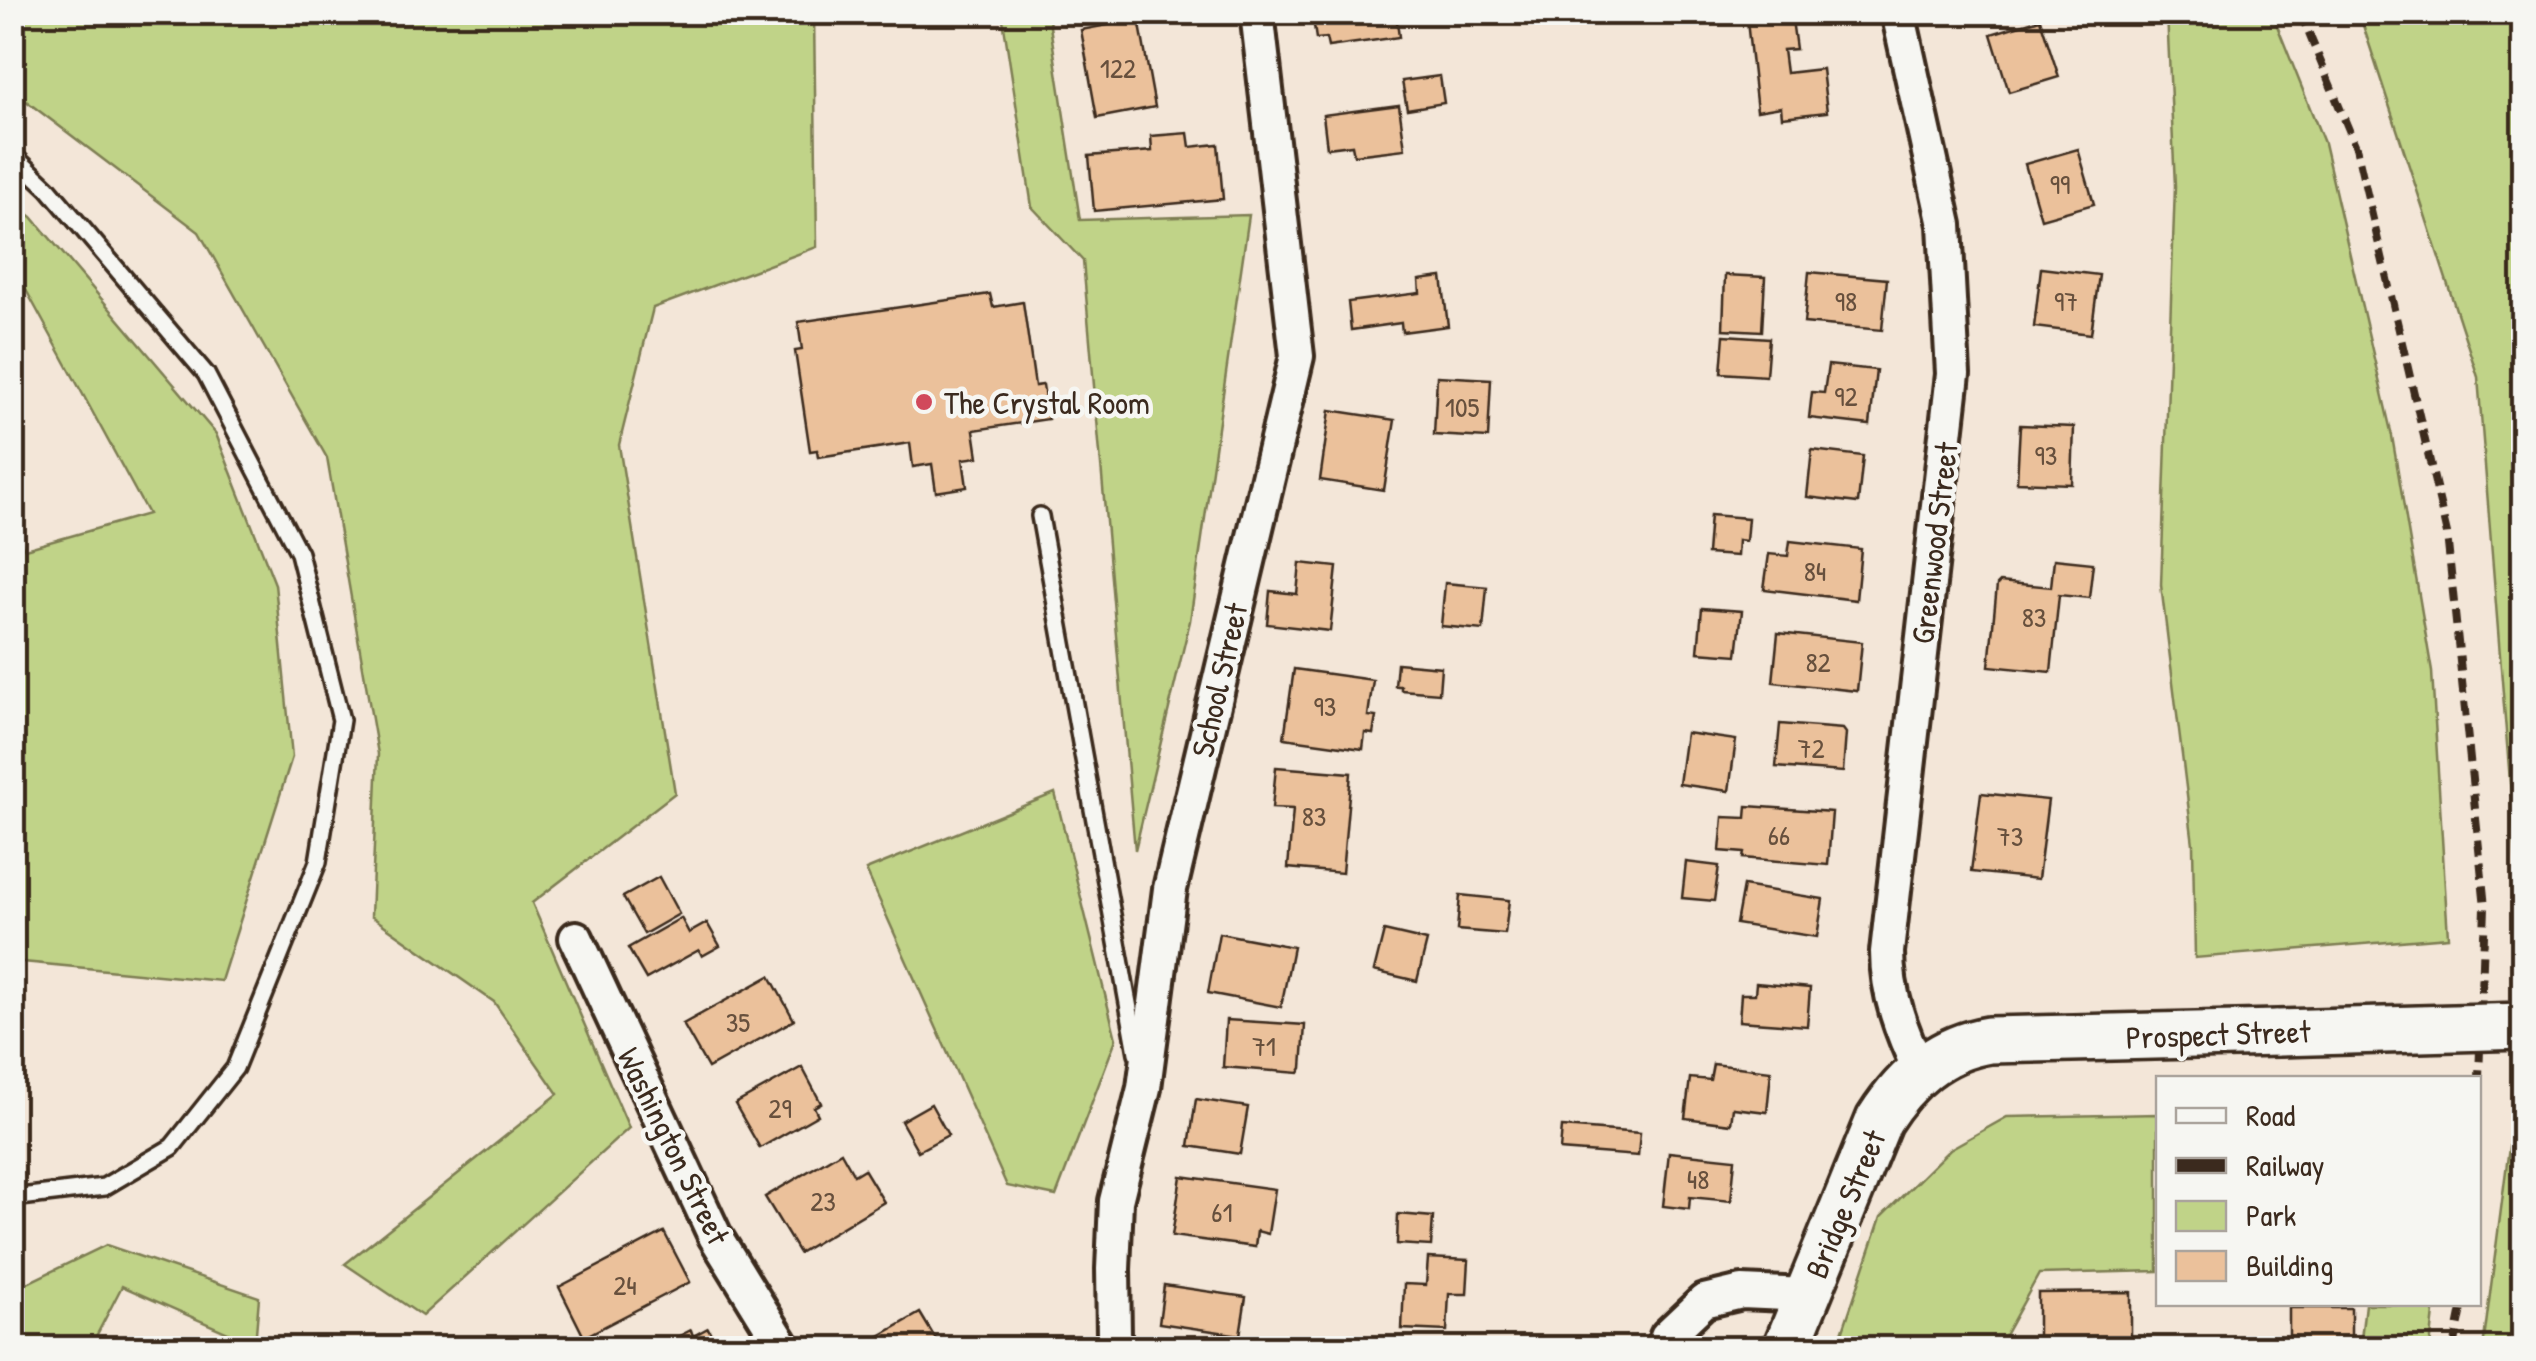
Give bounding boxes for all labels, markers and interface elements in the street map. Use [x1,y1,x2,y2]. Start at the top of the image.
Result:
house number: 122 [1100,49,1136,87]
house number: 99 [2050,165,2070,203]
house number: 98 [1835,282,1857,320]
house number: 97 [2054,282,2078,320]
house number: 92 [1834,377,1858,415]
place label: The Crystal Room [944,381,1150,424]
house number: 105 [1445,388,1479,426]
marker: The Crystal Room [913,391,935,413]
house number: 93 [2035,436,2057,474]
street label: Greenwood Street [1900,439,1968,646]
house number: 84 [1804,552,1826,590]
street label: School Street [1180,598,1258,761]
house number: 83 [2022,598,2046,636]
house number: 82 [1805,643,1831,681]
house number: 93 [1314,687,1336,725]
house number: 72 [1798,729,1824,767]
house number: 83 [1302,797,1326,835]
house number: 66 [1768,816,1790,854]
house number: 73 [1997,817,2023,855]
house number: 35 [726,1003,750,1041]
street label: Prospect Street [2125,1009,2312,1059]
house number: 71 [1252,1027,1276,1065]
street label: Washington Street [608,1040,741,1253]
legend [2156,1076,2481,1306]
house number: 29 [768,1089,792,1127]
text: Road [2246,1095,2295,1135]
street label: Bridge Street [1795,1122,1896,1285]
text: Railway [2246,1145,2324,1185]
house number: 48 [1687,1160,1709,1198]
house number: 23 [810,1182,836,1220]
house number: 61 [1211,1193,1233,1231]
text: Park [2246,1195,2296,1235]
text: Building [2246,1245,2333,1285]
house number: 24 [613,1266,637,1304]

